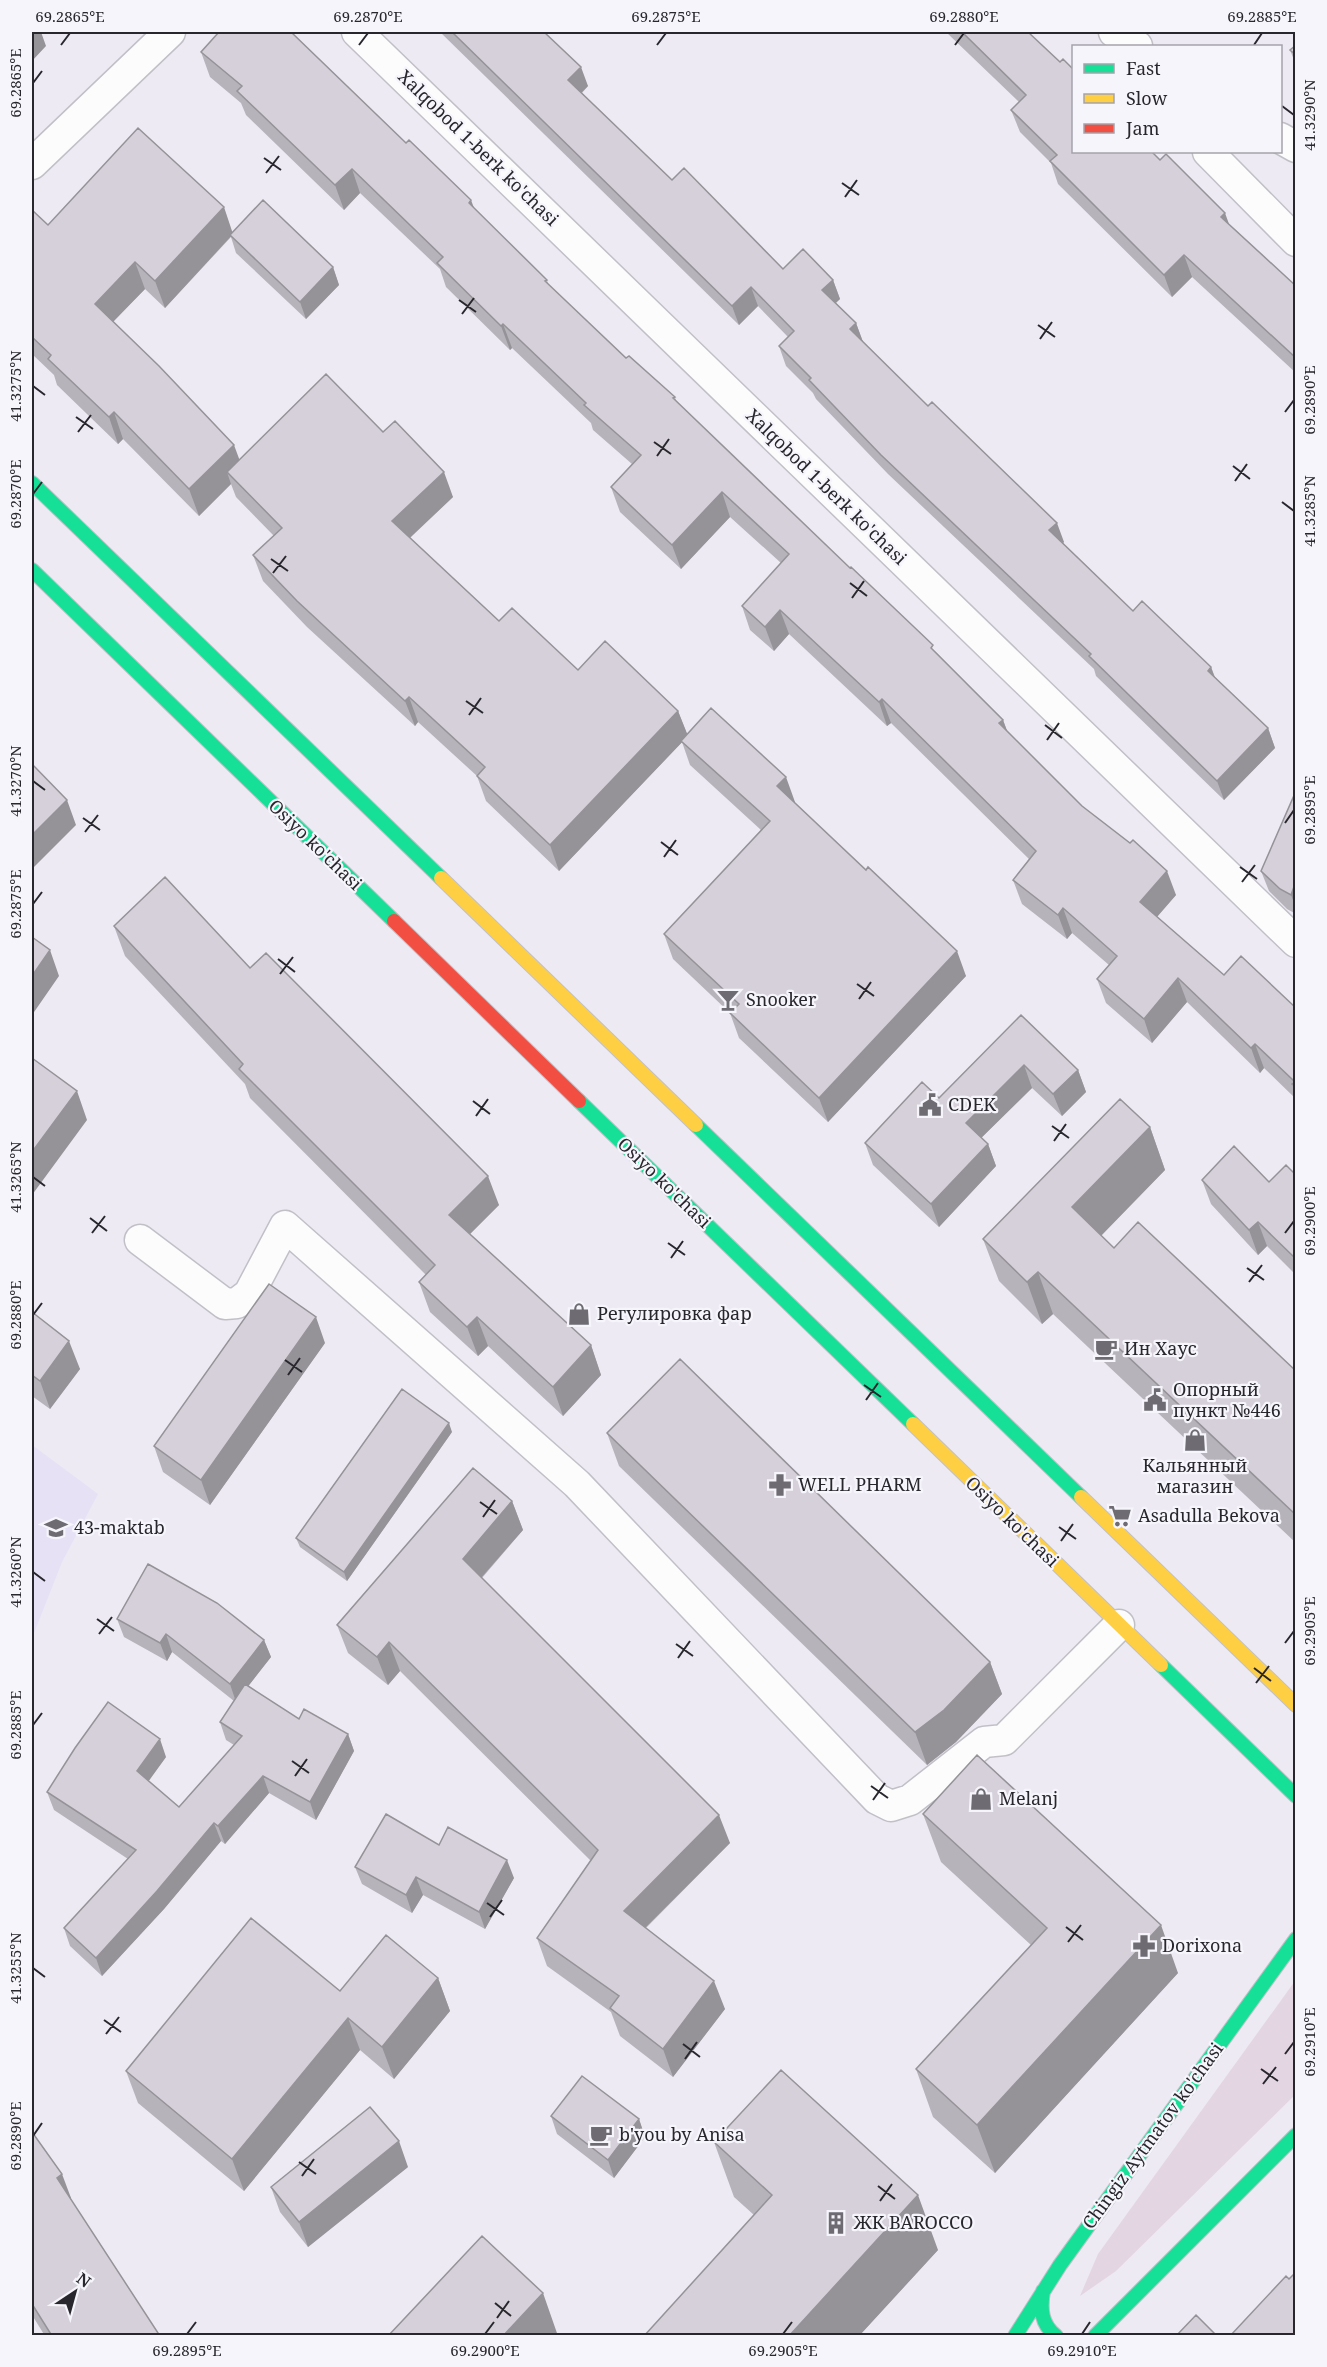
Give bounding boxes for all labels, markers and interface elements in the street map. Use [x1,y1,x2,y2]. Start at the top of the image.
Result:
text: 69.2865°E [35,6,105,26]
text: 69.2870°E [333,6,403,26]
text: 69.2875°E [631,6,701,26]
text: 69.2880°E [929,6,999,26]
text: 69.2885°E [1227,6,1297,26]
legend [1072,45,1282,153]
text: 69.2865°E [5,48,25,118]
text: Fast [1126,56,1161,80]
street label: Xalqobod 1-berk ko'chasi [393,64,564,231]
text: 41.3290°N [1299,79,1319,151]
text: Slow [1126,86,1168,110]
text: Jam [1125,116,1160,140]
text: 41.3275°N [5,350,25,422]
text: 69.2890°E [1299,365,1319,435]
street label: Xalqobod 1-berk ko'chasi [741,403,912,570]
text: 69.2870°E [5,459,25,529]
text: 41.3285°N [1299,475,1319,547]
text: 41.3270°N [5,745,25,817]
text: 69.2895°E [1299,775,1319,845]
street label: Osiyo ko'chasi [264,794,368,895]
text: 69.2875°E [5,869,25,939]
bar icon: Snooker [715,987,741,1013]
place label: Snooker [746,987,817,1011]
public building icon: CDEK [917,1092,943,1118]
place label: CDEK [948,1092,996,1116]
street label: Osiyo ko'chasi [613,1132,717,1233]
text: 41.3265°N [5,1141,25,1213]
text: 69.2900°E [1299,1186,1319,1256]
text: 69.2880°E [5,1280,25,1350]
shop icon: Регулировка фар [566,1301,592,1327]
place label: Регулировка фар [597,1301,752,1325]
cafe icon: Ин Хаус [1093,1336,1119,1362]
place label: Ин Хаус [1124,1336,1197,1360]
place label: Опорный пункт №446 [1173,1377,1281,1422]
public building icon: Опорный пункт №446 [1142,1387,1168,1413]
shop icon: Кальянный магазин [1182,1427,1208,1453]
place label: Кальянный магазин [1143,1453,1247,1498]
street label: Osiyo ko'chasi [961,1471,1065,1572]
pharmacy icon: WELL PHARM [767,1472,793,1498]
place label: WELL PHARM [798,1472,922,1496]
supermarket icon: Asadulla Bekova [1107,1503,1133,1529]
place label: Asadulla Bekova [1138,1503,1280,1527]
school or university icon: 43-maktab [43,1515,69,1541]
place label: 43-maktab [74,1515,165,1539]
text: 41.3260°N [5,1536,25,1608]
text: 69.2905°E [1299,1596,1319,1666]
text: 69.2885°E [5,1690,25,1760]
shop icon: Melanj [968,1786,994,1812]
place label: Melanj [999,1786,1058,1810]
text: 41.3255°N [5,1932,25,2004]
pharmacy icon: Dorixona [1131,1933,1157,1959]
place label: Dorixona [1162,1933,1242,1957]
text: 69.2910°E [1299,2007,1319,2077]
street label: Chingiz Aytmatov ko'chasi [1076,2037,1228,2233]
text: 69.2890°E [5,2101,25,2171]
cafe icon: b'you by Anisa [588,2122,614,2148]
place label: b'you by Anisa [619,2122,745,2146]
building icon: ЖК BAROCCO [823,2210,849,2236]
place label: ЖК BAROCCO [853,2210,973,2234]
north arrow [45,2262,105,2322]
text: N [72,2267,96,2293]
text: 69.2895°E [152,2340,222,2360]
text: 69.2900°E [450,2340,520,2360]
text: 69.2905°E [748,2340,818,2360]
text: 69.2910°E [1047,2340,1117,2360]

